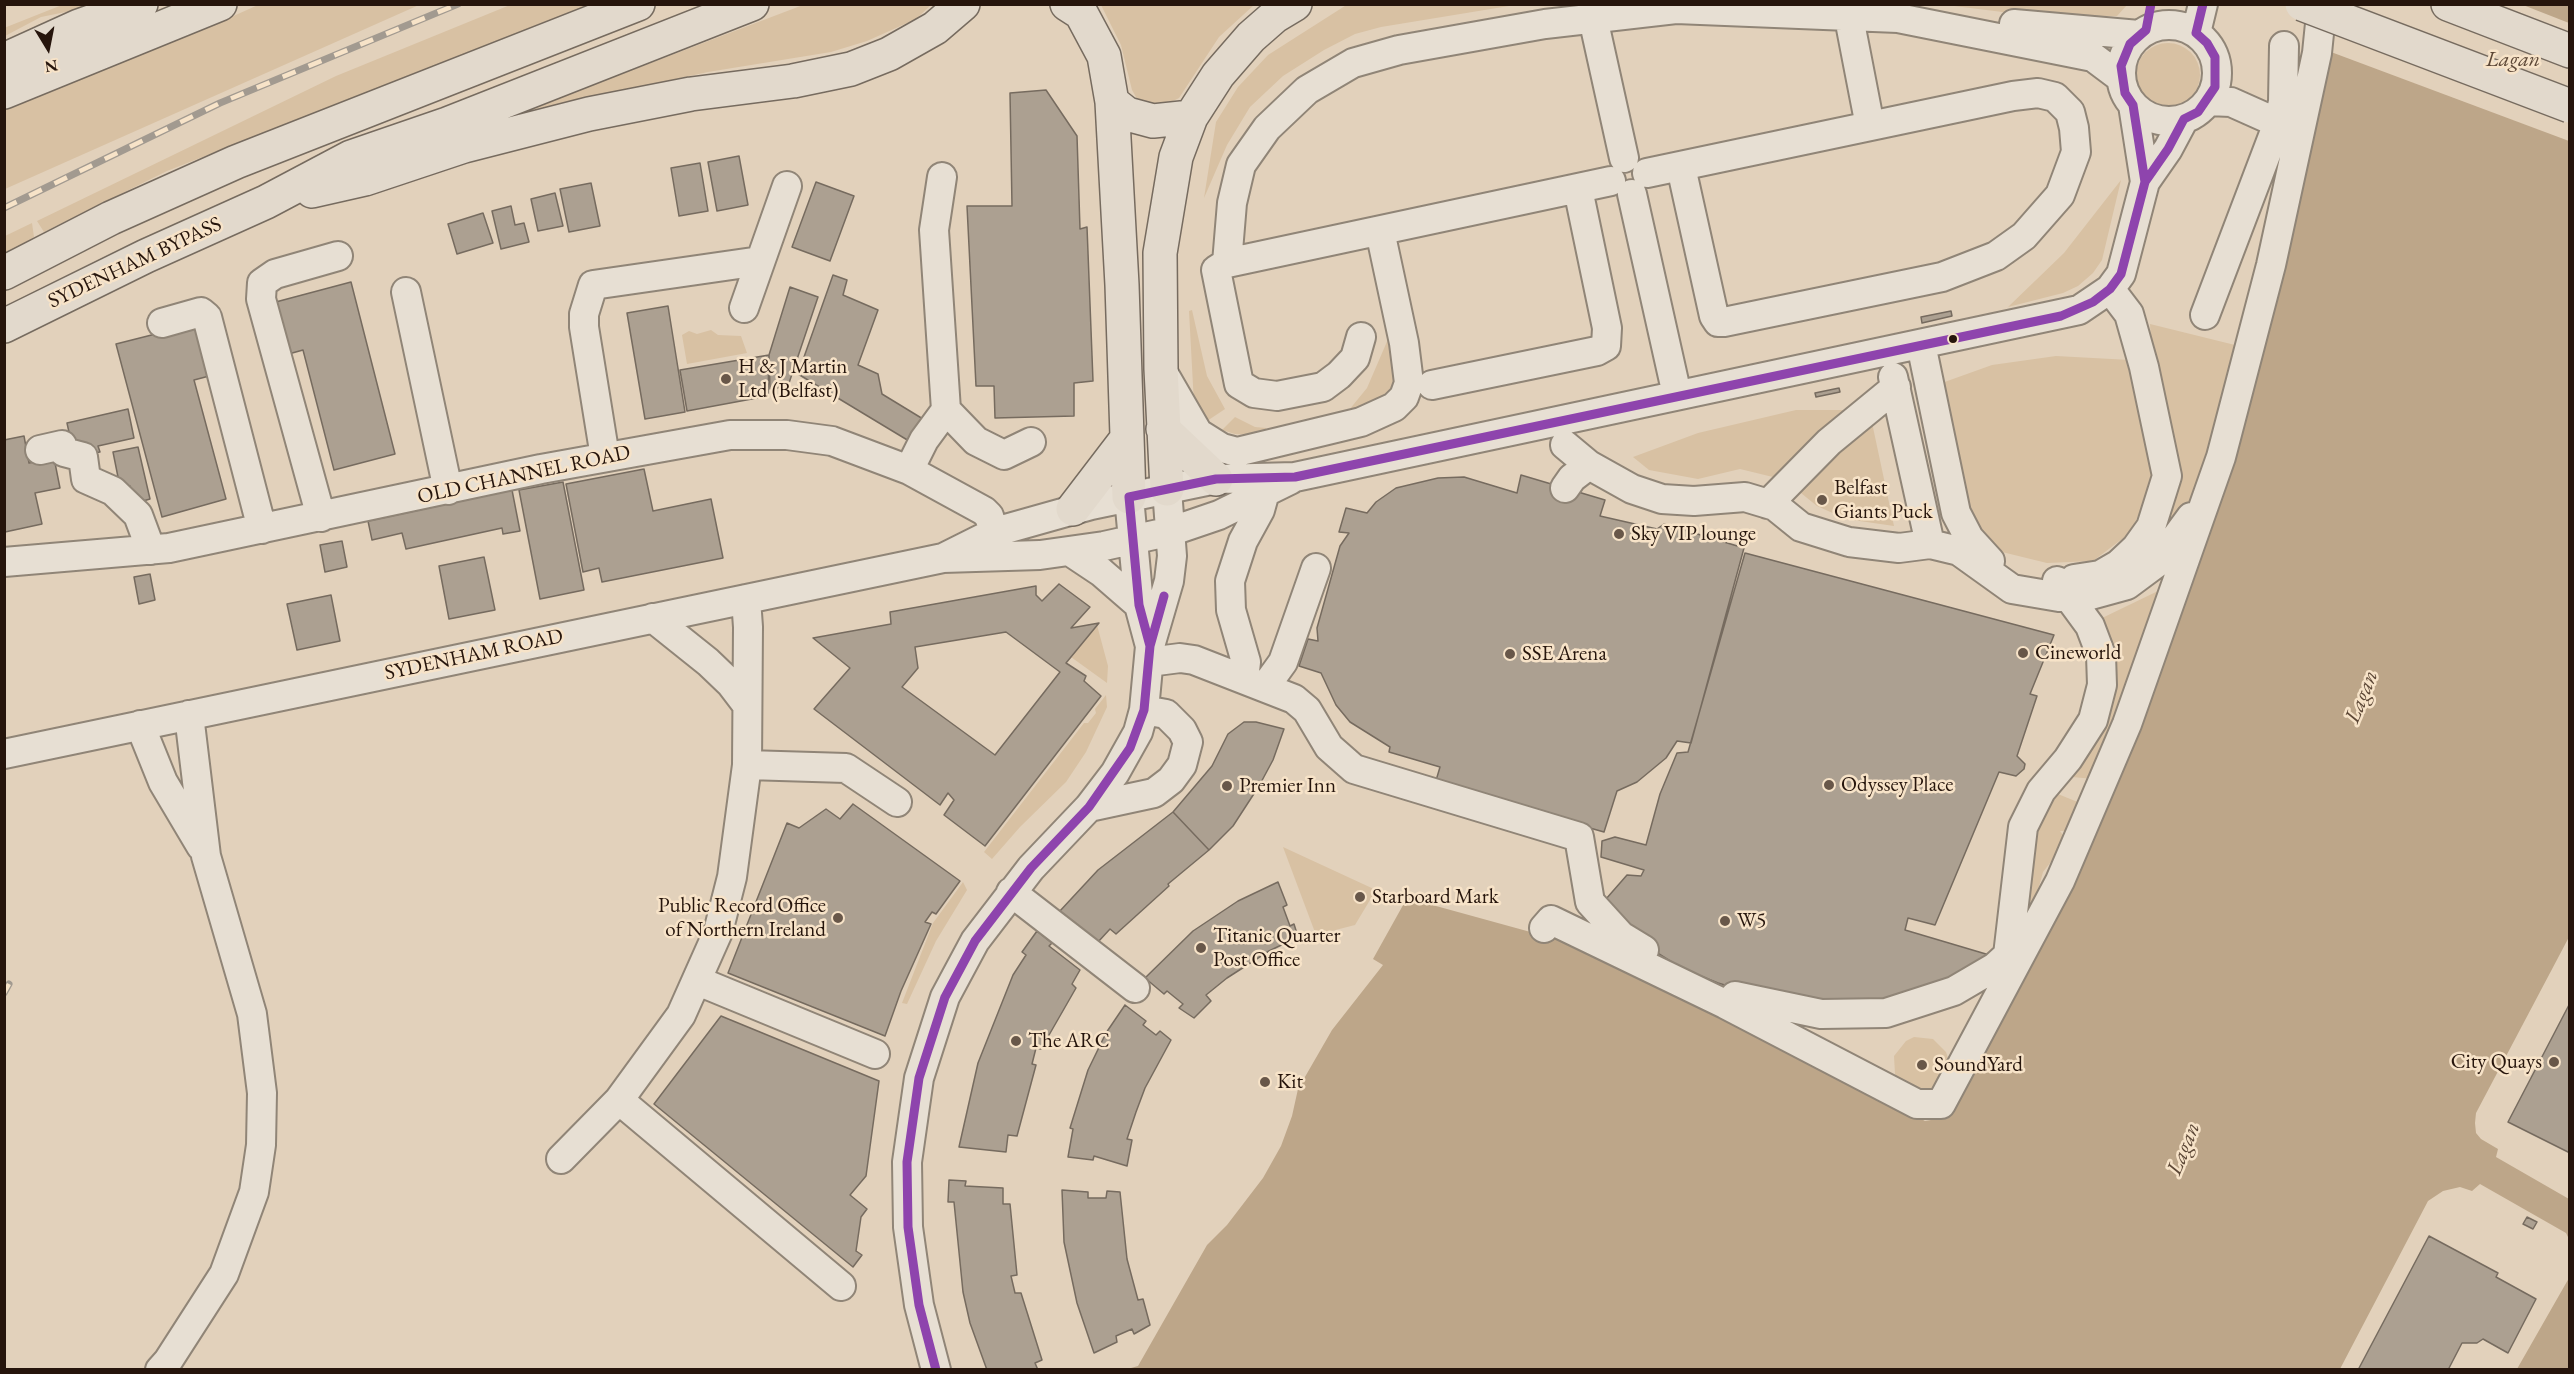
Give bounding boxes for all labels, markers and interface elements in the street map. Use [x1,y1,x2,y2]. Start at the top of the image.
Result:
north arrow [18,18,78,78]
water label: Lagan [2486,47,2540,73]
text: N [43,55,59,78]
street label: SYDENHAM BYPASS [44,212,226,314]
unlabelled marker [1947,333,1959,345]
place label: H & J Martin Ltd (Belfast) [738,354,847,404]
marker: H & J Martin Ltd (Belfast) [719,372,733,386]
street label: OLD CHANNEL ROAD [415,440,633,510]
place label: Belfast Giants Puck [1834,475,1933,525]
marker: Belfast Giants Puck [1815,493,1829,507]
place label: Sky VIP lounge [1631,521,1756,547]
marker: Sky VIP lounge [1612,527,1626,541]
street label: SYDENHAM ROAD [383,624,565,686]
place label: Cineworld [2035,640,2121,666]
place label: SSE Arena [1522,641,1607,667]
marker: Cineworld [2016,646,2030,660]
marker: SSE Arena [1503,647,1517,661]
water label: Lagan [2340,667,2384,727]
place label: Odyssey Place [1841,772,1953,798]
place label: Premier Inn [1239,773,1336,799]
marker: Odyssey Place [1822,778,1836,792]
marker: Premier Inn [1220,779,1234,793]
place label: Starboard Mark [1372,884,1499,910]
marker: Starboard Mark [1353,890,1367,904]
place label: Public Record Office of Northern Ireland [658,893,826,943]
place label: W5 [1737,908,1766,934]
marker: Public Record Office of Northern Ireland [831,911,845,925]
marker: W5 [1718,914,1732,928]
place label: Titanic Quarter Post Office [1213,923,1340,973]
marker: Titanic Quarter Post Office [1194,941,1208,955]
place label: The ARC [1028,1028,1110,1054]
marker: The ARC [1009,1034,1023,1048]
place label: City Quays [2451,1049,2542,1075]
place label: SoundYard [1934,1052,2023,1078]
marker: City Quays [2547,1055,2561,1069]
marker: SoundYard [1915,1058,1929,1072]
place label: Kit [1277,1069,1303,1095]
marker: Kit [1258,1075,1272,1089]
water label: Lagan [2162,1119,2206,1179]

